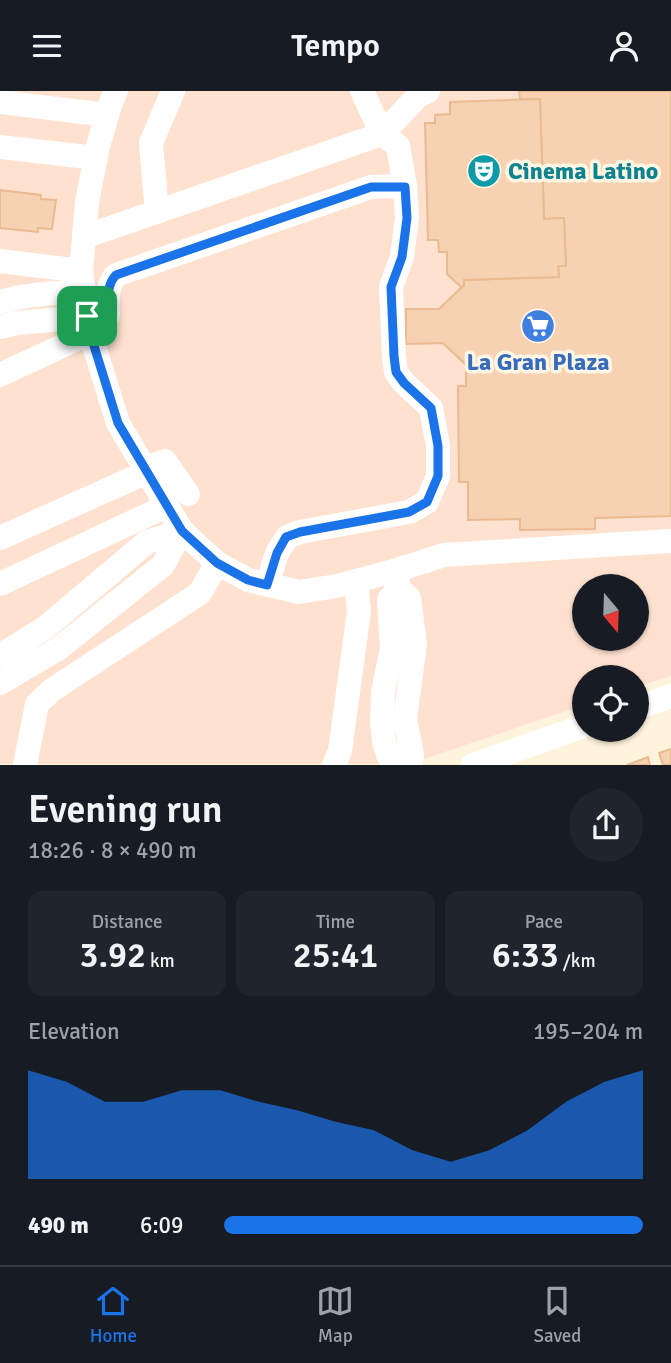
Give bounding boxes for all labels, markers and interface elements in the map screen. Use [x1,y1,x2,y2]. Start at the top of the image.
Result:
text: Tempo [291,26,380,65]
icon: menu [28,27,66,65]
icon: person [605,27,643,65]
theatre icon: Cinema Latino [465,152,503,190]
place label: Cinema Latino [508,156,658,186]
pin [57,286,117,346]
icon: arrive [68,297,106,335]
supermarket icon: La Gran Plaza [519,307,557,345]
place label: La Gran Plaza [467,347,610,377]
north arrow [572,574,649,651]
map controls [572,574,649,742]
button: locate [572,665,649,742]
text: Evening run [28,786,222,833]
button: share [569,788,643,862]
text: 18:26 · 8 × 490 m [28,836,197,865]
text: Distance [92,910,163,934]
text: Time [316,910,355,934]
text: Pace [525,910,563,934]
text: 3.92 [80,934,146,977]
text: 25:41 [293,934,378,977]
text: 6:33 [492,934,559,977]
text: km [146,949,175,973]
text: /km [559,949,596,973]
text: Elevation [28,1017,120,1046]
text: 195–204 m [533,1017,643,1046]
text: 490 m [28,1211,89,1240]
text: 6:09 [140,1211,183,1240]
tab: Home [90,1282,137,1348]
tab: Map [316,1282,354,1348]
tab: Saved [533,1282,581,1348]

